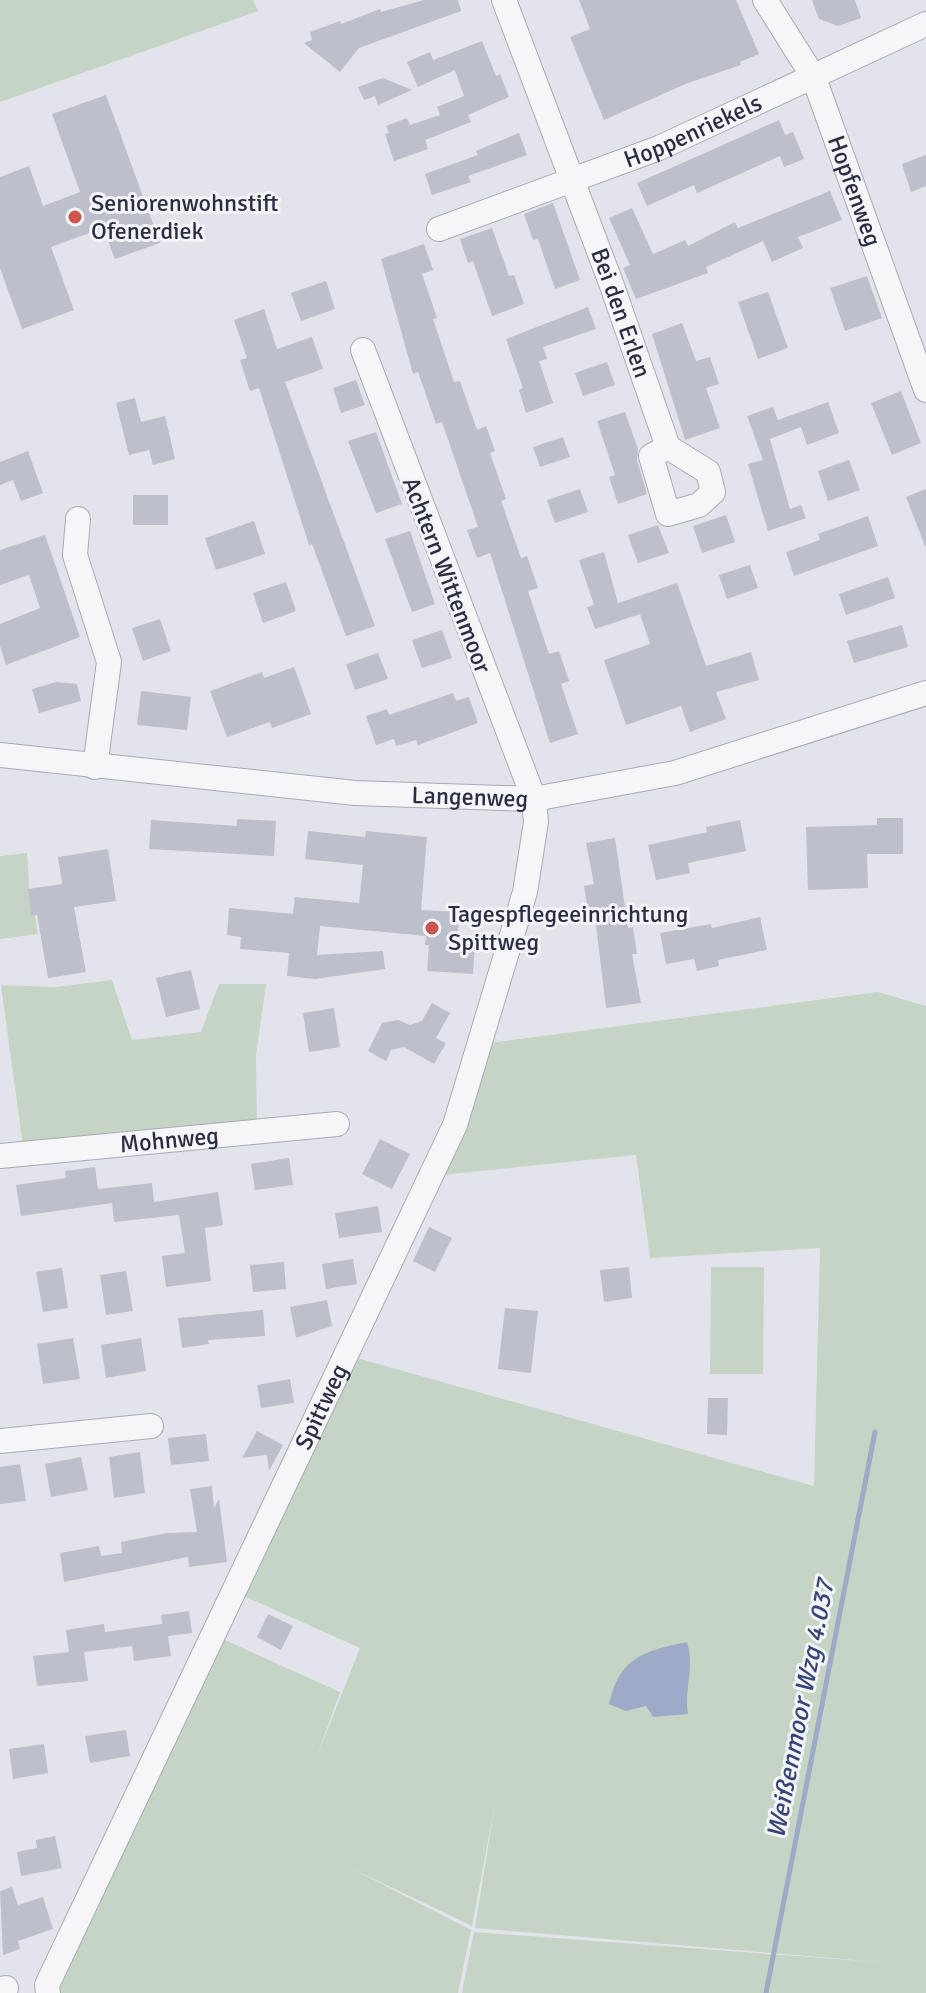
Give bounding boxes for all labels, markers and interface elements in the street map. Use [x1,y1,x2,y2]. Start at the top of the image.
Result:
street label: Hoppenriekels [620,87,767,175]
street label: Hopfenweg [821,131,888,250]
place label: Seniorenwohnstift Ofenerdiek [91,188,279,246]
marker: Seniorenwohnstift Ofenerdiek [66,208,84,226]
street label: Bei den Erlen [584,244,658,382]
street label: Achtern Wittenmoor [396,473,498,677]
street label: Langenweg [411,780,529,814]
place label: Tagespflegeeinrichtung Spittweg [448,899,688,957]
marker: Tagespflegeeinrichtung Spittweg [423,919,441,937]
street label: Mohnweg [118,1120,220,1160]
street label: Spittweg [288,1359,354,1454]
water label: Weißenmoor Wzg 4.037 [760,1574,842,1841]

